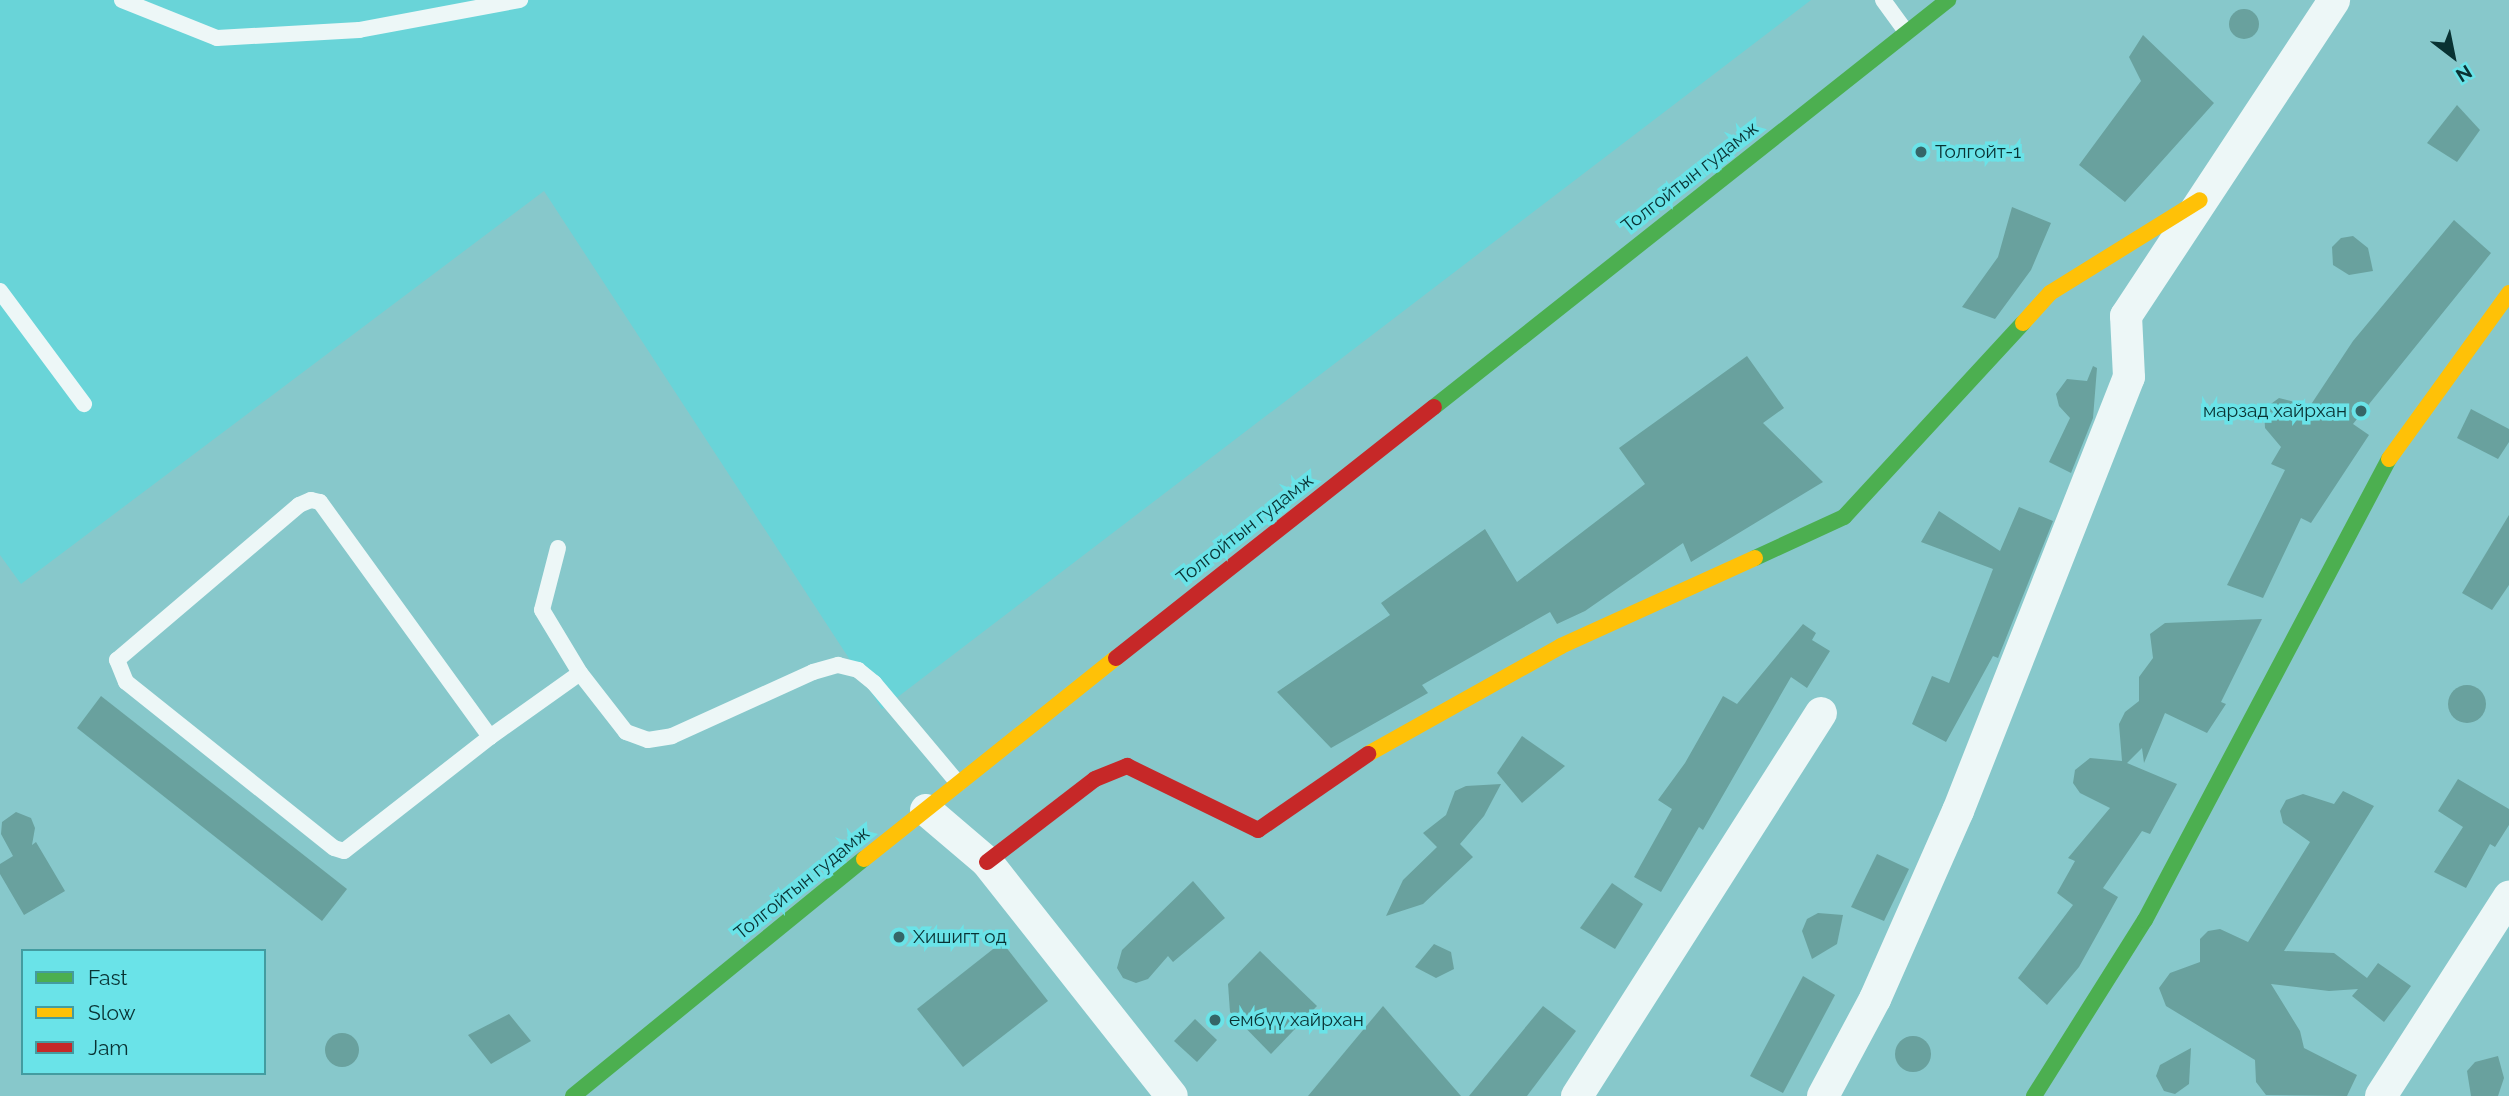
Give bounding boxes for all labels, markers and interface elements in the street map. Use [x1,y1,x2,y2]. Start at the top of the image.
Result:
north arrow [2418,21,2488,91]
text: N [2452,61,2476,87]
street label: Толгойтын гудамж [1617,116,1763,238]
place label: Толгойт-1 [1935,141,2021,163]
marker: Толгойт-1 [1913,144,1929,160]
place label: марзад хайрхан [2203,400,2347,422]
marker: марзад хайрхан [2353,403,2369,419]
street label: Толгойтын гудамж [1172,468,1318,590]
street label: Толгойтын гудамж [730,821,874,945]
place label: Хишигт од [913,926,1007,948]
marker: Хишигт од [891,929,907,945]
legend [21,949,266,1075]
text: Fast [88,965,128,990]
text: Slow [88,1000,136,1025]
place label: ембүү хайрхан [1229,1009,1364,1031]
marker: ембүү хайрхан [1207,1012,1223,1028]
text: Jam [88,1035,129,1060]

